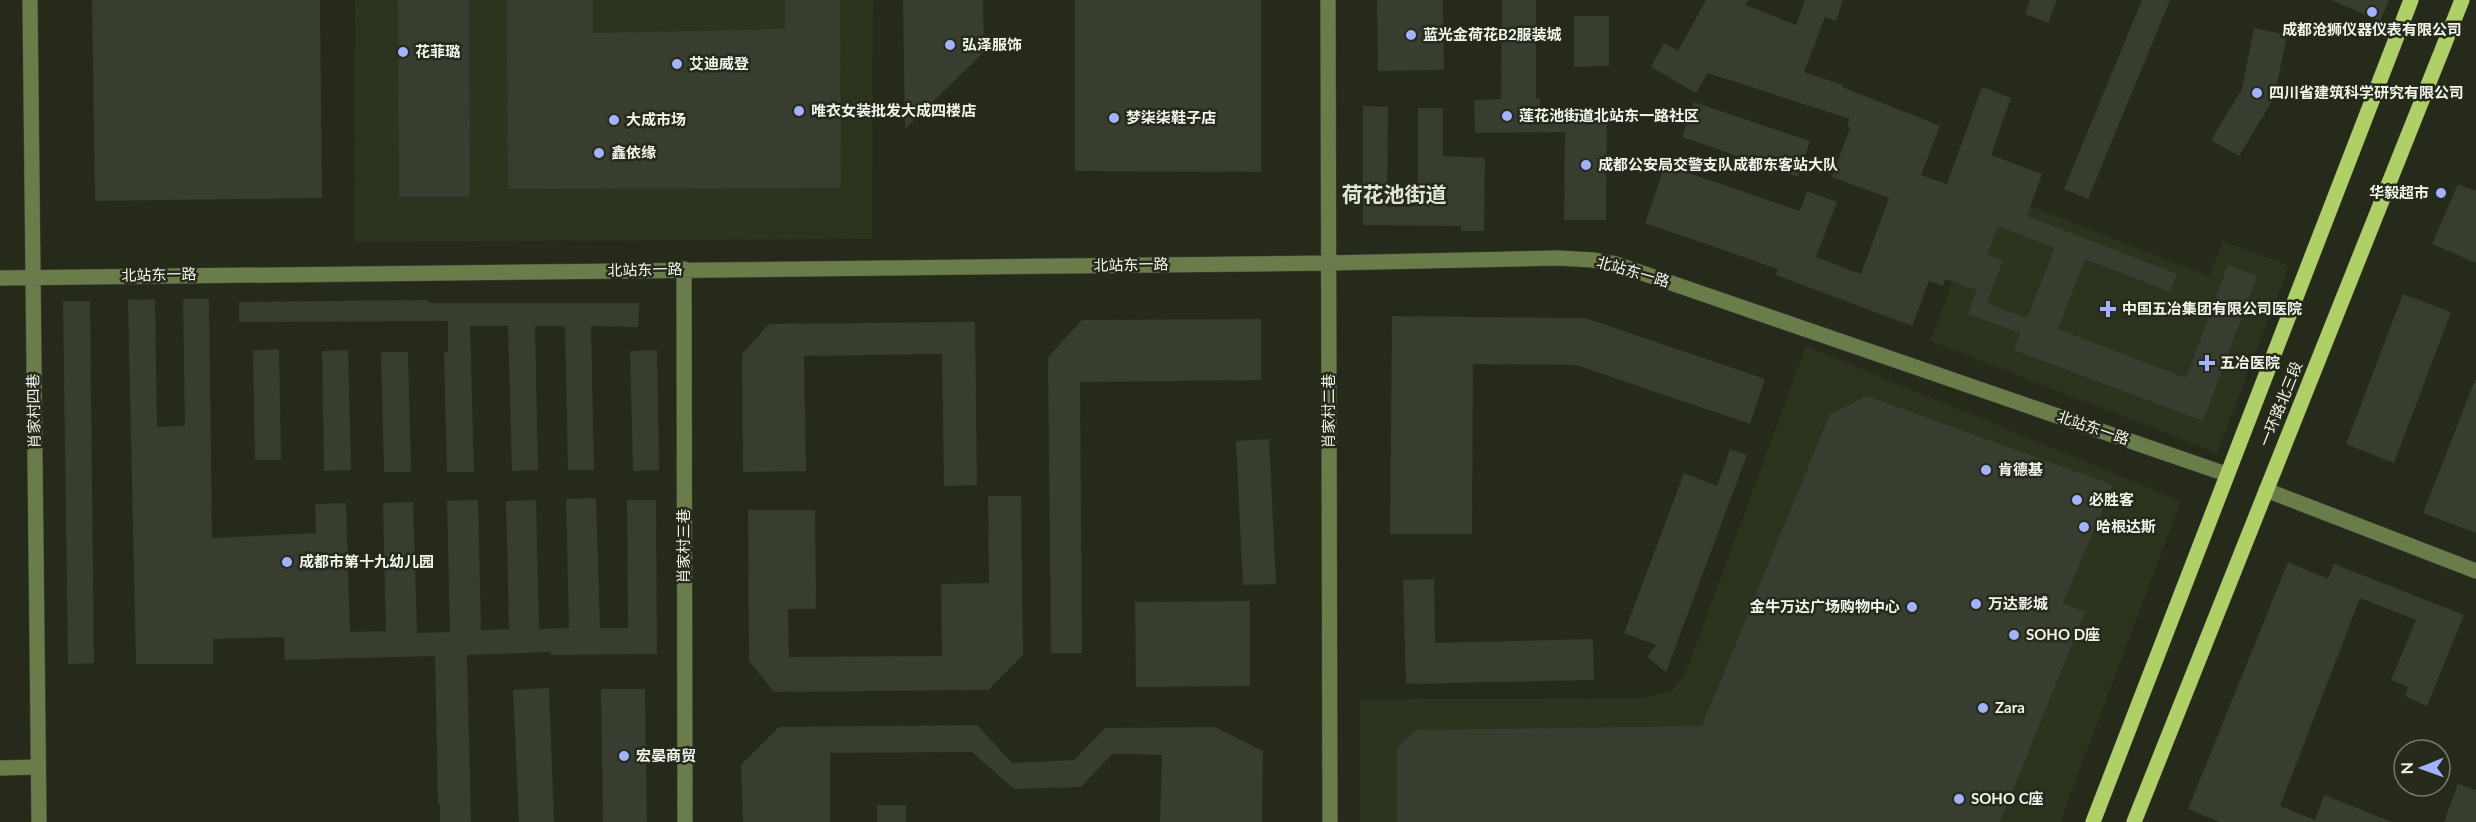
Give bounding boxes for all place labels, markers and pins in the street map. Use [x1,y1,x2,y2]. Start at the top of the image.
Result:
marker: 成都沧狮仪器仪表有限公司 [2365,5,2379,19]
place label: 成都沧狮仪器仪表有限公司 [2282,20,2462,38]
place label: 蓝光金荷花B2服装城 [1423,25,1562,43]
marker: 蓝光金荷花B2服装城 [1404,28,1418,42]
place label: 弘泽服饰 [962,35,1022,53]
marker: 弘泽服饰 [943,38,957,52]
place label: 花菲璐 [415,42,461,60]
marker: 花菲璐 [396,45,410,59]
place label: 艾迪威登 [689,54,749,72]
marker: 艾迪威登 [670,57,684,71]
place label: 四川省建筑科学研究有限公司 [2269,83,2464,101]
marker: 四川省建筑科学研究有限公司 [2250,86,2264,100]
place label: 唯衣女装批发大成四楼店 [811,101,976,119]
marker: 唯衣女装批发大成四楼店 [792,104,806,118]
place label: 莲花池街道北站东一路社区 [1519,106,1699,124]
place label: 梦柒柒鞋子店 [1126,108,1216,126]
marker: 莲花池街道北站东一路社区 [1500,109,1514,123]
place label: 大成市场 [626,110,686,128]
marker: 梦柒柒鞋子店 [1107,111,1121,125]
marker: 大成市场 [607,113,621,127]
place label: 鑫依缘 [611,143,656,161]
marker: 鑫依缘 [592,146,606,160]
place label: 成都公安局交警支队成都东客站大队 [1598,155,1838,173]
marker: 成都公安局交警支队成都东客站大队 [1579,158,1593,172]
place label: 华毅超市 [2369,183,2429,201]
marker: 华毅超市 [2434,186,2448,200]
place label: 中国五冶集团有限公司医院 [2122,299,2302,317]
marker: 中国五冶集团有限公司医院 [2099,300,2117,318]
place label: 五冶医院 [2220,353,2280,371]
marker: 五冶医院 [2198,354,2216,372]
place label: 肯德基 [1998,460,2043,478]
marker: 肯德基 [1979,463,1993,477]
place label: 必胜客 [2089,490,2134,508]
marker: 必胜客 [2070,493,2084,507]
place label: 哈根达斯 [2096,517,2156,535]
marker: 哈根达斯 [2077,520,2091,534]
place label: 成都市第十九幼儿园 [299,552,434,570]
marker: 成都市第十九幼儿园 [280,555,294,569]
place label: 万达影城 [1988,594,2048,612]
place label: 金牛万达广场购物中心 [1750,597,1900,615]
marker: 万达影城 [1969,597,1983,611]
marker: 金牛万达广场购物中心 [1905,600,1919,614]
place label: SOHO D座 [2026,625,2100,643]
marker: SOHO D座 [2007,628,2021,642]
place label: Zara [1995,698,2025,716]
marker: Zara [1976,701,1990,715]
place label: 宏晏商贸 [636,746,696,764]
marker: 宏晏商贸 [617,749,631,763]
place label: SOHO C座 [1971,789,2044,807]
marker: SOHO C座 [1952,792,1966,806]

